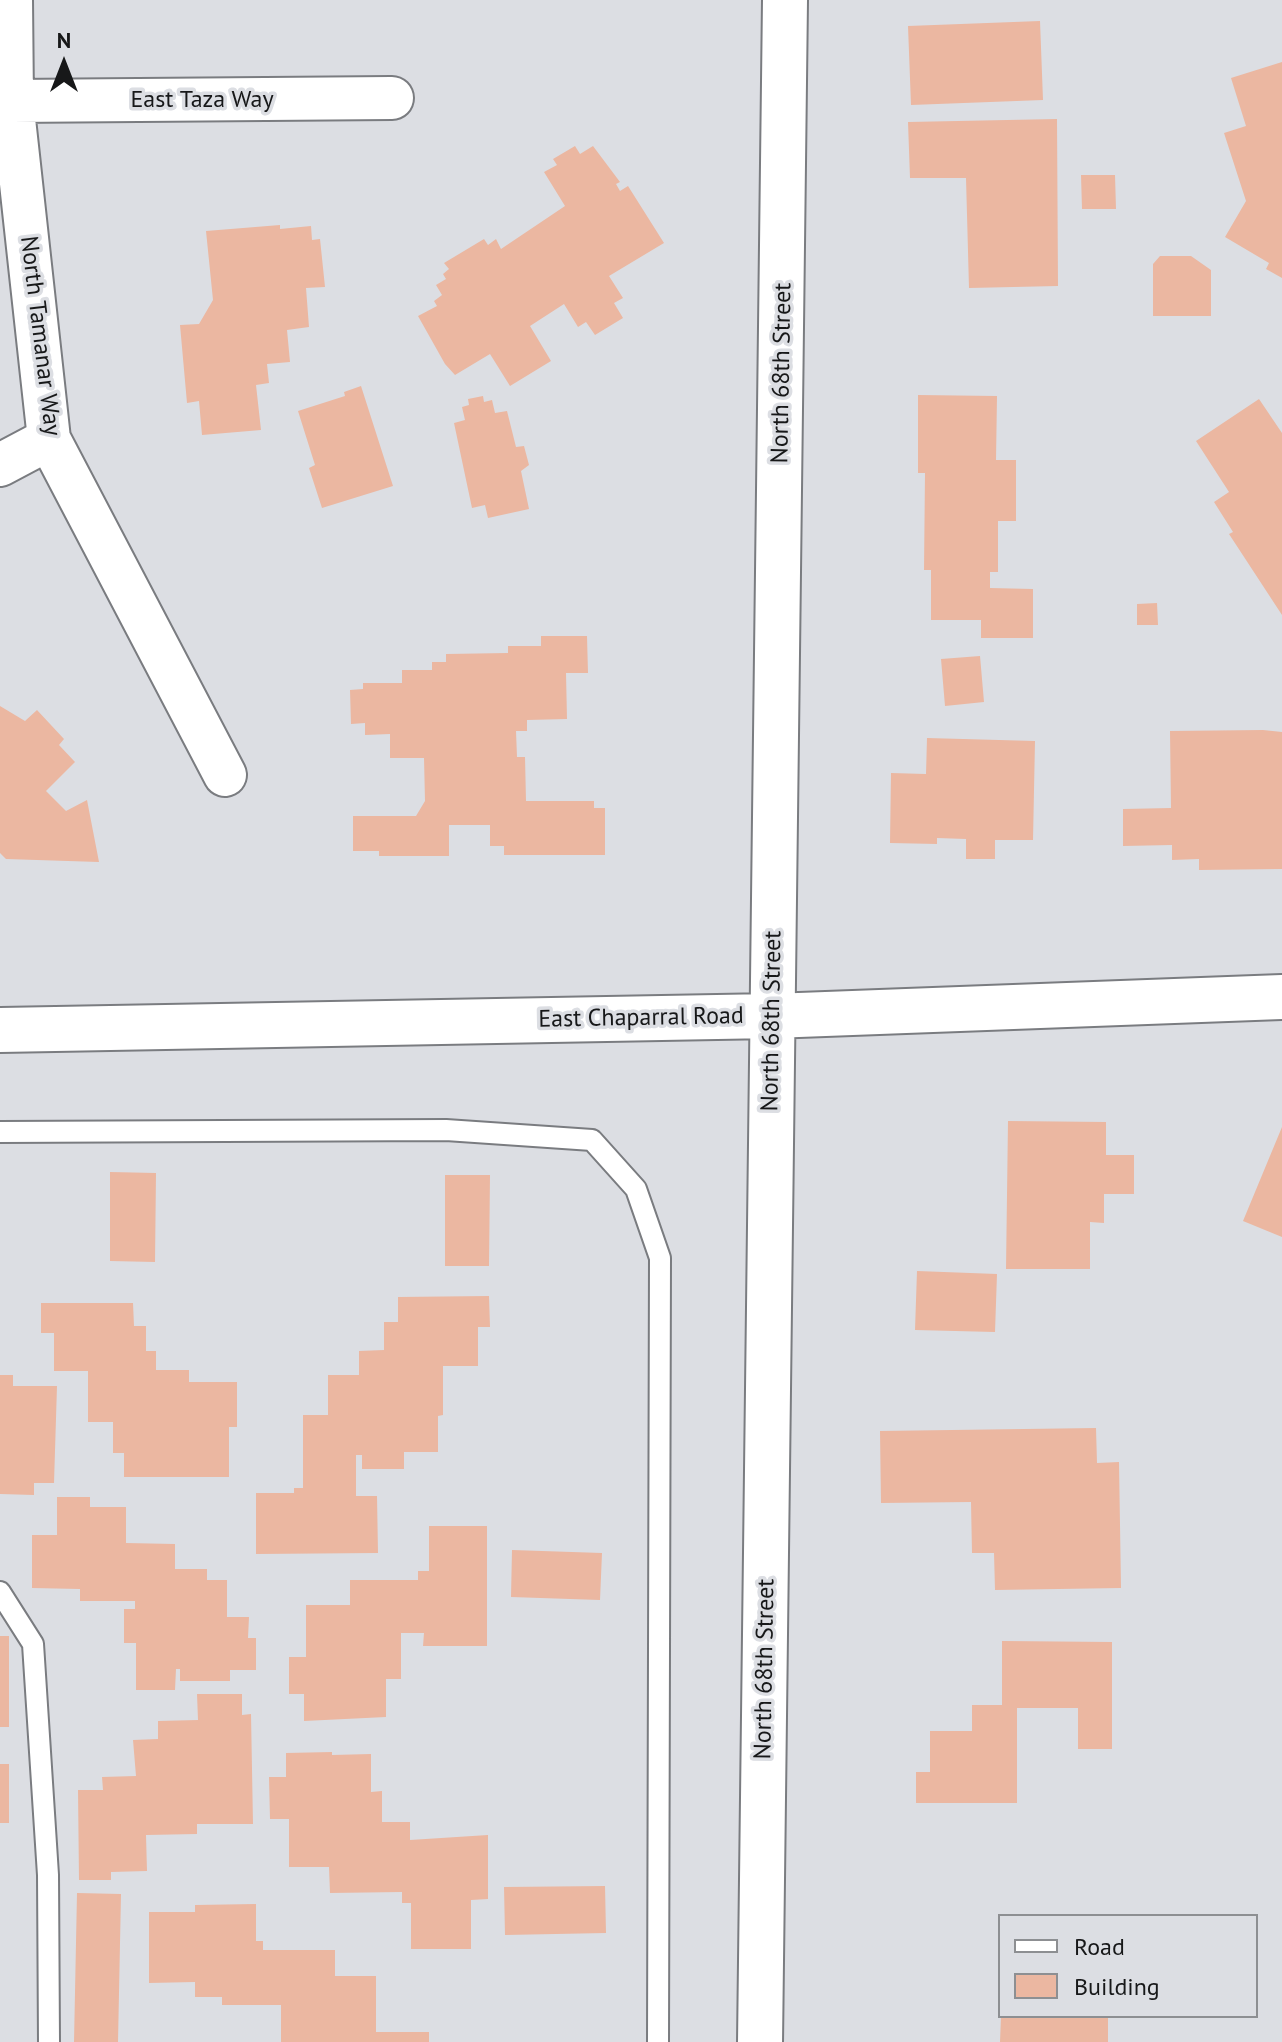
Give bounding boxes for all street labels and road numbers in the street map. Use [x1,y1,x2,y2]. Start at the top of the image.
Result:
street label: East Taza Way [130,86,274,114]
street label: North Tamanar Way [13,234,67,438]
street label: North 68th Street [766,282,798,464]
street label: North 68th Street [756,930,788,1112]
street label: East Chaparral Road [538,1002,744,1034]
street label: North 68th Street [749,1578,781,1760]

